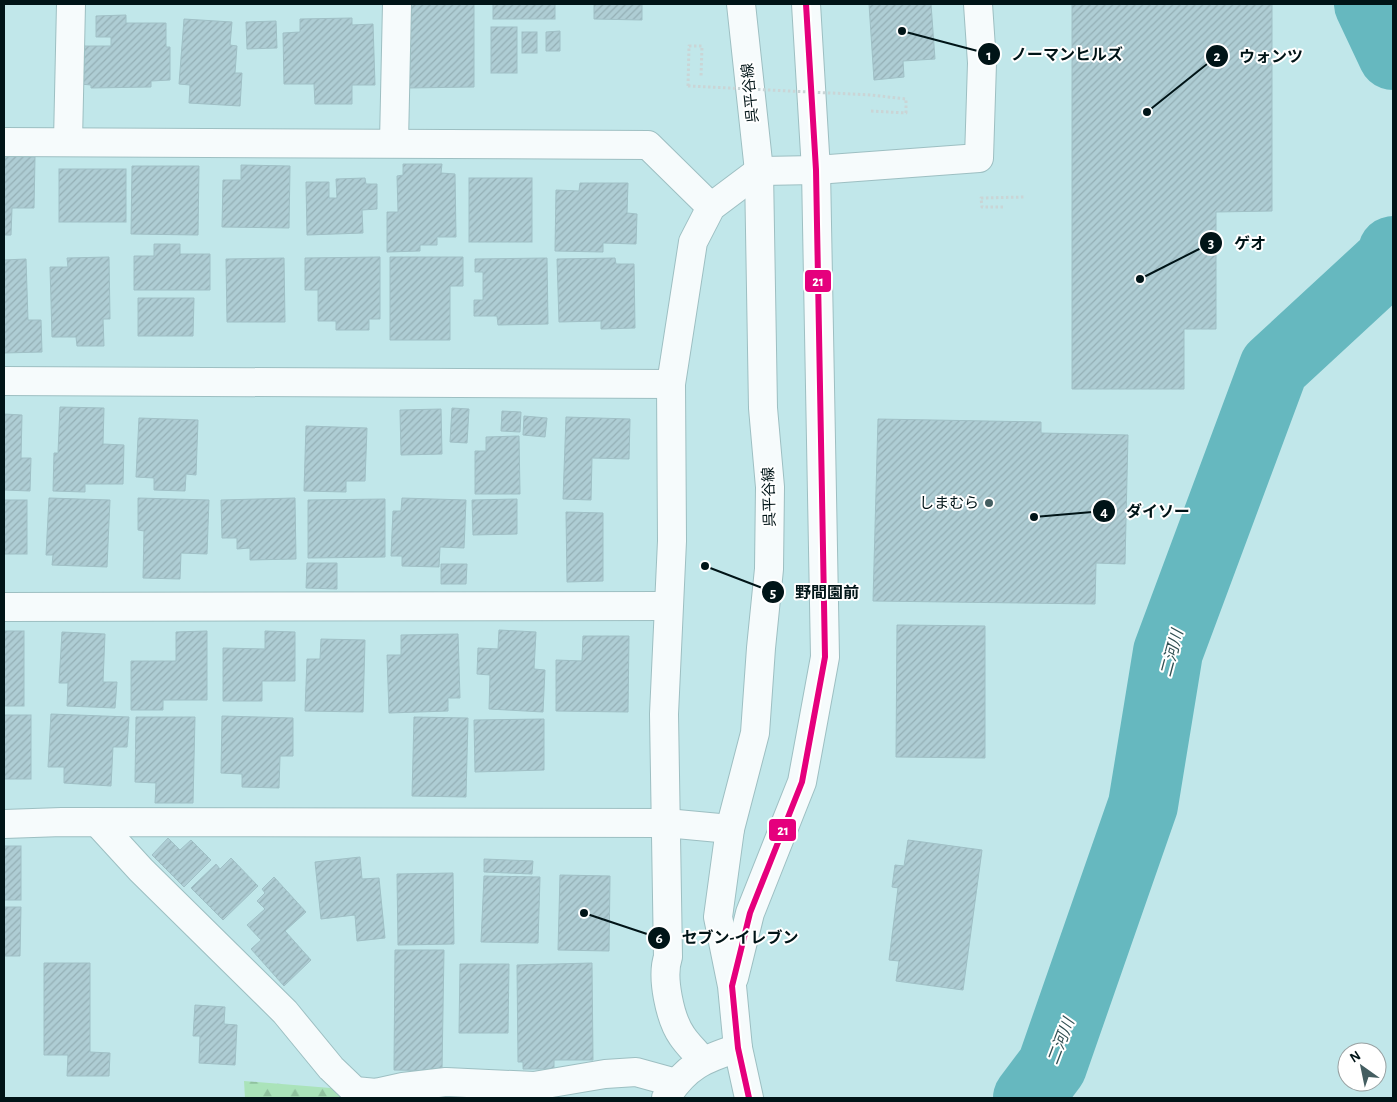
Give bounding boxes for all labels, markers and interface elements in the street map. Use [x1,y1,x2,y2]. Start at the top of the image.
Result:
callout: ノーマンヒルズ [976,39,1133,70]
callout: ウォンツ [1204,40,1313,71]
text: ノーマンヒルズ [1011,46,1123,63]
text: 1 [986,48,992,63]
text: 2 [1213,49,1221,64]
text: ウォンツ [1239,49,1303,65]
street label: 呉平谷線 [739,62,761,124]
callout: ゲオ [1199,228,1276,259]
text: ゲオ [1234,235,1266,252]
text: 3 [1208,236,1214,251]
line badge: 21 [804,269,832,293]
text: 21 [812,275,824,289]
street label: 呉平谷線 [760,467,778,527]
place label: しまむら [919,495,979,511]
callout: ダイソー [1091,496,1200,527]
marker: しまむら [983,497,995,509]
text: ダイソー [1126,503,1190,520]
text: 4 [1100,505,1108,520]
callout: 野間園前 [760,577,869,608]
text: 野間園前 [795,584,859,601]
text: 5 [770,586,776,601]
water label: 二河川 [1157,626,1186,679]
line badge: 21 [768,818,797,842]
text: 21 [777,824,789,838]
callout: セブン-イレブン [647,922,809,953]
text: セブン-イレブン [682,929,798,946]
text: 6 [655,931,663,946]
water label: 二河川 [1044,1014,1078,1067]
north arrow [1337,1042,1387,1092]
text: N [1348,1048,1363,1065]

